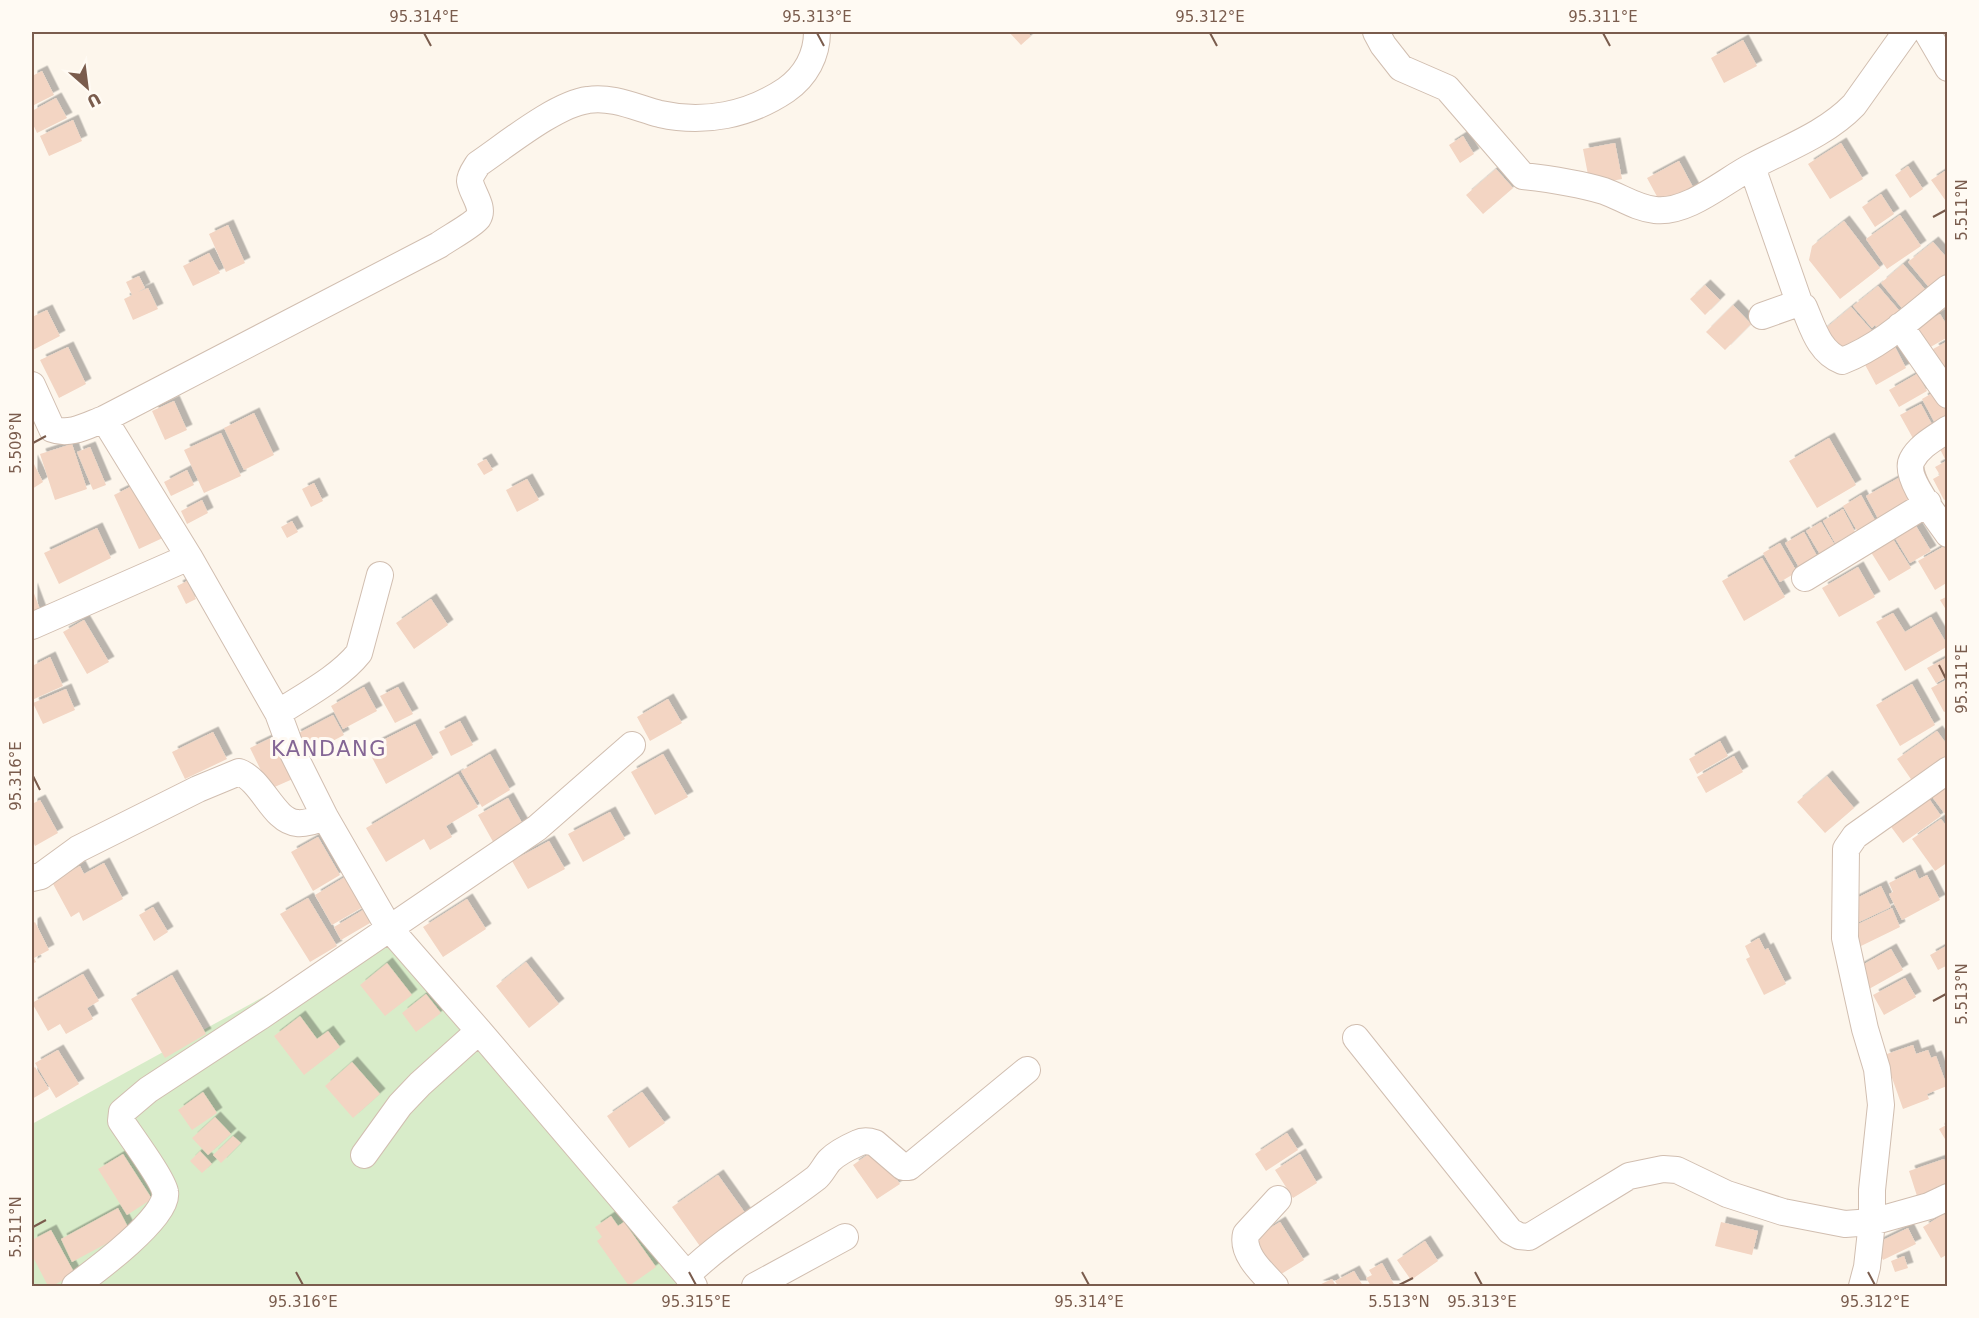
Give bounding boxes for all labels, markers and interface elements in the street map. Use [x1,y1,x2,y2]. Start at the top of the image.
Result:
text: 95.314°E [389,8,459,26]
text: 95.313°E [782,8,852,26]
text: 95.312°E [1175,8,1245,26]
text: 95.311°E [1568,8,1638,26]
north arrow [57,57,117,117]
text: U [84,88,104,111]
text: 5.511°N [1953,179,1971,241]
text: 5.509°N [7,412,25,474]
text: 95.311°E [1953,644,1971,714]
district label: KANDANG [271,737,387,761]
text: 95.316°E [7,741,25,811]
text: 5.513°N [1953,963,1971,1025]
text: 5.511°N [7,1196,25,1258]
text: 95.316°E [268,1293,338,1311]
text: 95.315°E [661,1293,731,1311]
text: 95.314°E [1054,1293,1124,1311]
text: 5.513°N [1368,1293,1430,1311]
text: 95.313°E [1447,1293,1517,1311]
text: 95.312°E [1840,1293,1910,1311]

